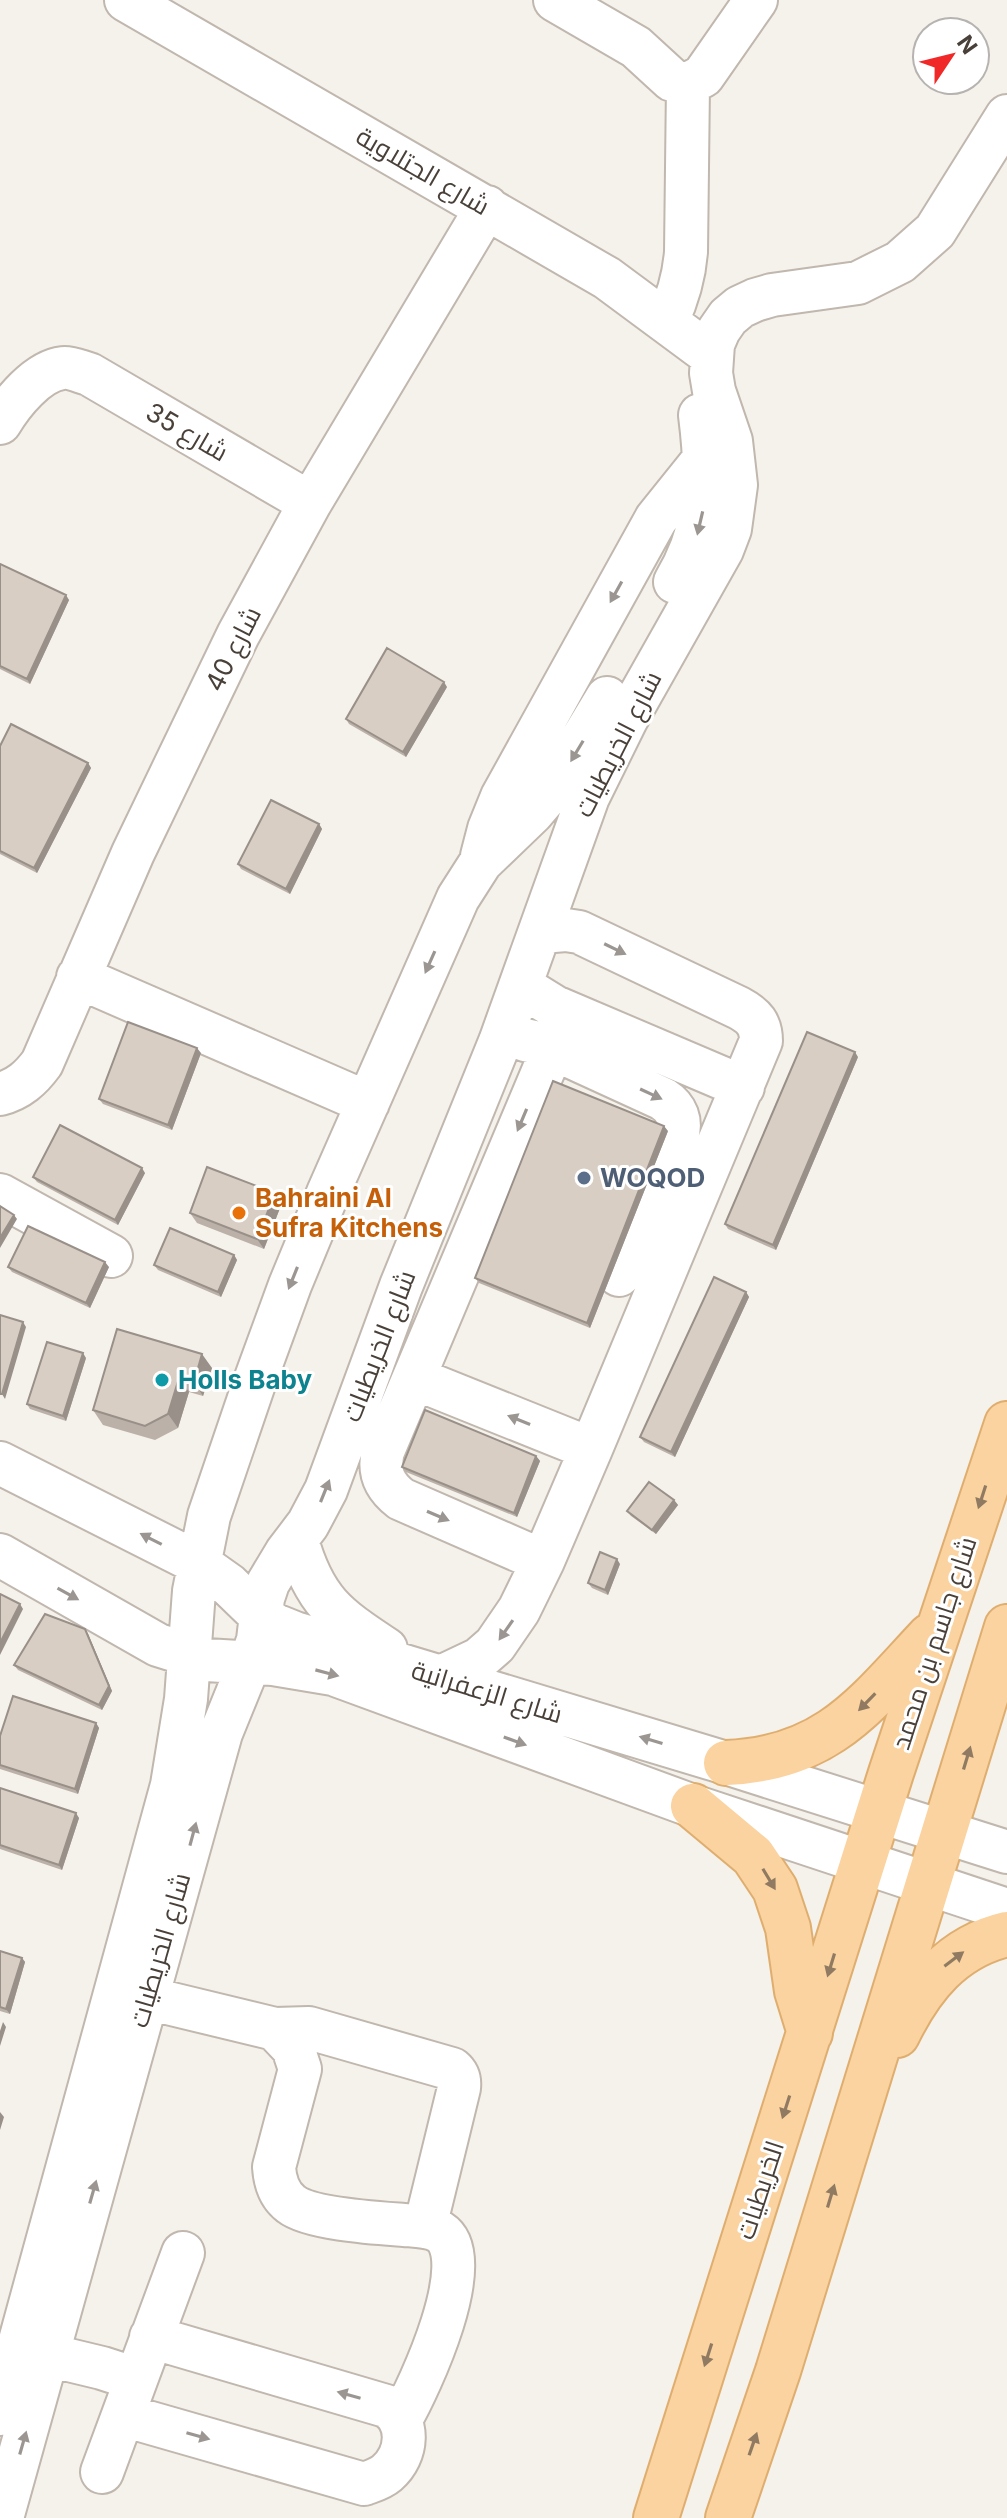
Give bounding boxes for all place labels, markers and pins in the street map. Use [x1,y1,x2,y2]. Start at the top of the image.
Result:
place label: WOQOD [600,1162,705,1193]
marker: WOQOD [575,1169,593,1187]
place label: Bahraini Al Sufra Kitchens [255,1182,443,1243]
marker: Bahraini Al Sufra Kitchens [230,1204,248,1222]
place label: Holls Baby [178,1364,312,1395]
marker: Holls Baby [153,1371,171,1389]

